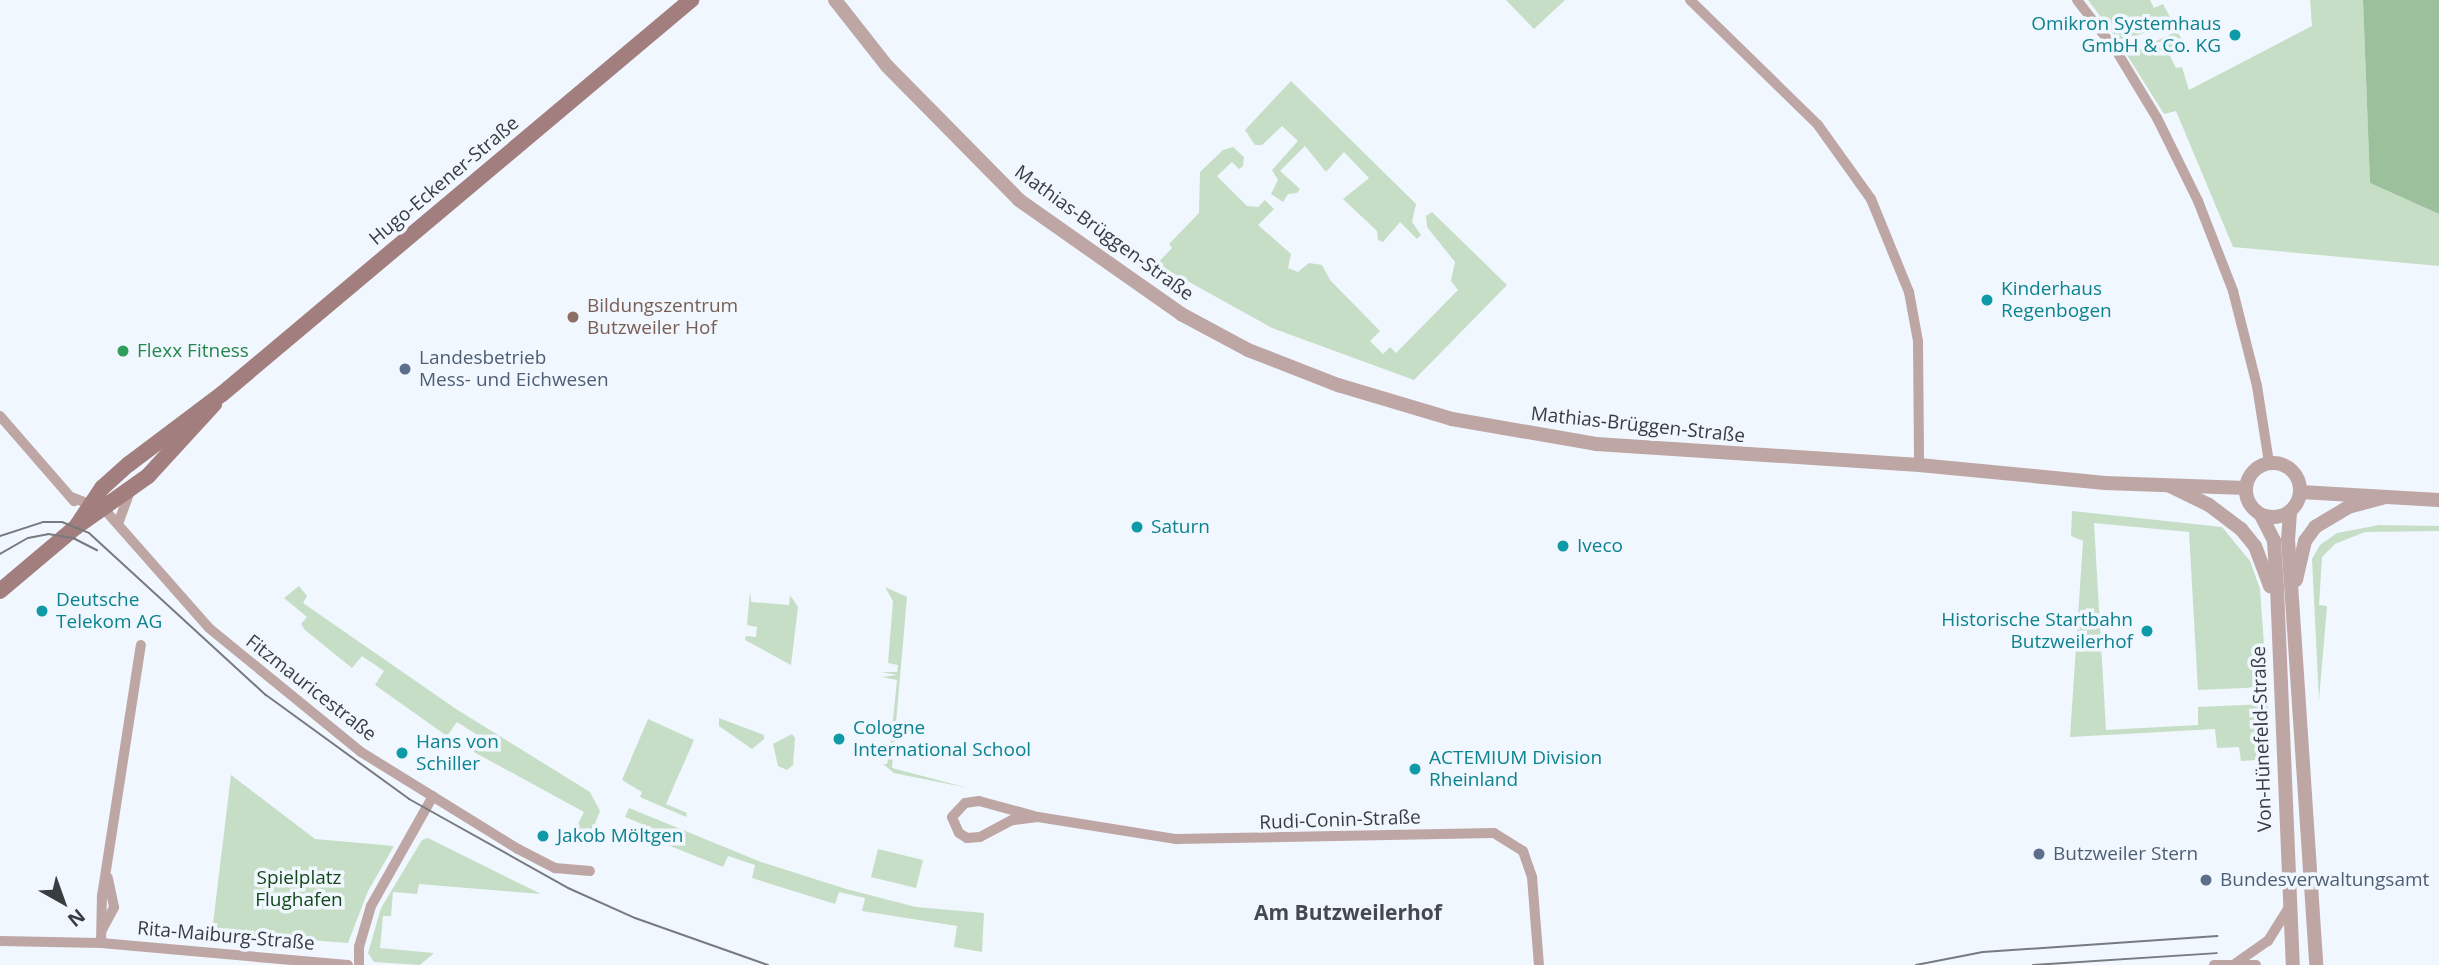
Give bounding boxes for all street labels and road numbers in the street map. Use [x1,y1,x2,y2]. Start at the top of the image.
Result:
street label: Hugo-Eckener-Straße [365,112,523,250]
street label: Mathias-Brüggen-Straße [1010,160,1198,306]
street label: Mathias-Brüggen-Straße [1530,402,1746,448]
street label: Fitzmauricestraße [241,630,381,746]
street label: Von-Hünefeld-Straße [2247,646,2277,832]
street label: Rudi-Conin-Straße [1259,806,1421,834]
street label: Rita-Maiburg-Straße [136,917,316,955]

